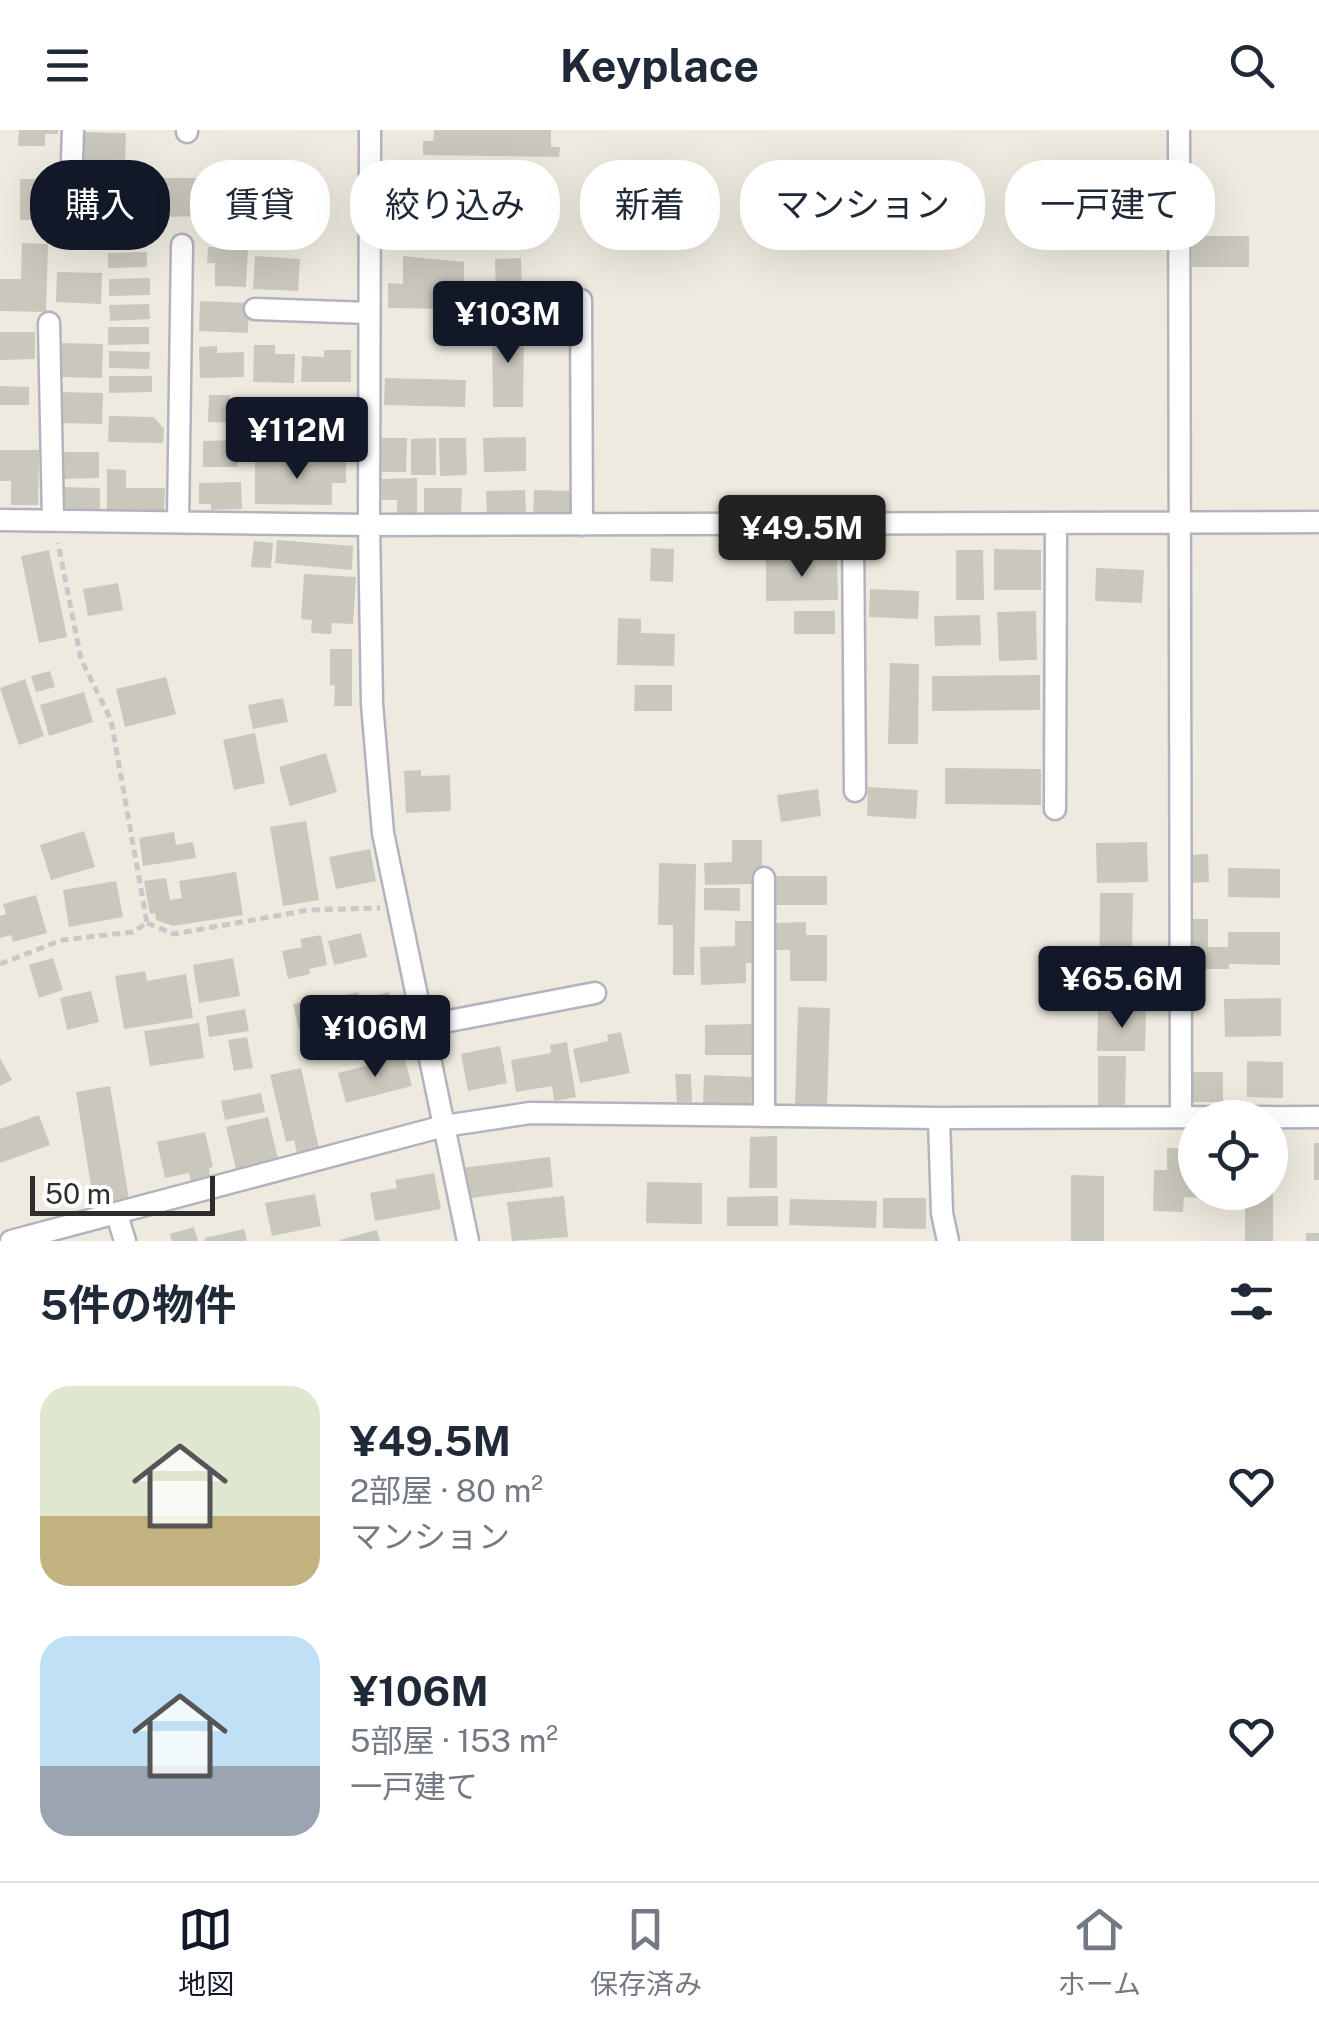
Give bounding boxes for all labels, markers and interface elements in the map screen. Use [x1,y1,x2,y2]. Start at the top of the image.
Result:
icon: menu [40,38,95,93]
icon: search [1224,38,1279,93]
text: Keyplace [560,39,759,92]
chip: 購入 [30,160,170,250]
chip: 賃貸 [190,160,330,250]
chip: 絞り込み [350,160,560,250]
chip: 新着 [580,160,720,250]
chip: マンション [740,160,985,250]
chip: 一戸建て [1005,160,1215,250]
pin: ¥103M [438,281,578,366]
text: ¥103M [455,295,561,332]
pin: ¥112M [227,397,367,482]
text: ¥112M [248,411,346,448]
pin: ¥49.5M [721,495,883,580]
text: ¥49.5M [741,509,863,546]
pin: ¥65.6M [1041,946,1203,1031]
text: ¥65.6M [1061,960,1183,997]
pin: ¥106M [305,995,445,1080]
text: ¥106M [322,1009,428,1046]
map controls [1178,1100,1288,1210]
button: locate [1178,1100,1288,1210]
scale bar [30,1171,215,1216]
text: 50 m [45,1177,111,1210]
icon: filters [1224,1274,1279,1329]
text: 5件の物件 [40,1280,236,1329]
text: ¥49.5M [350,1416,511,1465]
icon: home [120,1426,240,1546]
icon: heart [1224,1459,1279,1514]
text: 2部屋 · 80 m² [350,1472,543,1509]
text: マンション [350,1518,510,1555]
text: ¥106M [350,1666,489,1715]
icon: home [120,1676,240,1796]
icon: heart [1224,1709,1279,1764]
text: 5部屋 · 153 m² [350,1722,558,1759]
text: 一戸建て [350,1768,478,1805]
tab: 地図 [178,1902,234,2002]
tab: 保存済み [590,1902,702,2002]
tab: ホーム [1058,1902,1141,2002]

